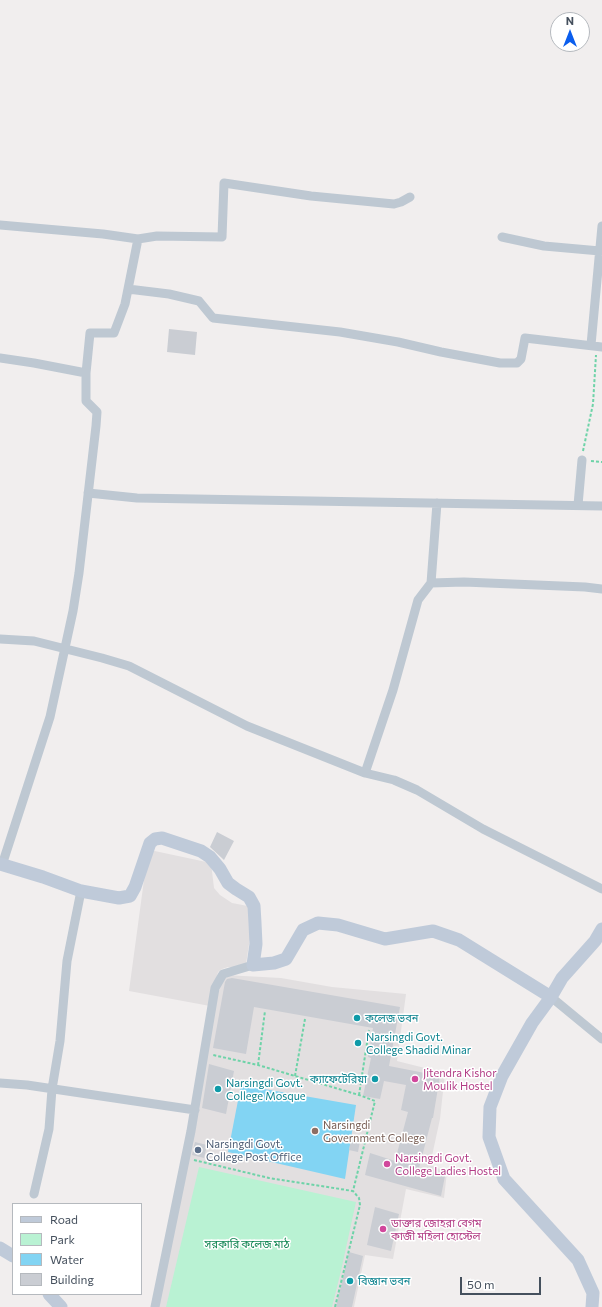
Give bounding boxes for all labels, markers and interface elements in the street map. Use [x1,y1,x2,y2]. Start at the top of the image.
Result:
north arrow [550,12,590,52]
text: N [566,14,574,27]
place label: কলেজ ভবন [365,1011,418,1025]
marker: কলেজ ভবন [352,1013,362,1023]
place label: Narsingdi Govt. College Shadid Minar [366,1030,471,1056]
marker: Narsingdi Govt. College Shadid Minar [353,1038,363,1048]
place label: Jitendra Kishor Moulik Hostel [423,1066,497,1092]
place label: ক্যাফেটেরিয়া [310,1072,367,1086]
marker: ক্যাফেটেরিয়া [370,1074,380,1084]
marker: Jitendra Kishor Moulik Hostel [410,1074,420,1084]
place label: Narsingdi Govt. College Mosque [226,1076,306,1102]
marker: Narsingdi Govt. College Mosque [213,1084,223,1094]
place label: Narsingdi Government College [323,1118,425,1144]
marker: Narsingdi Government College [310,1126,320,1136]
place label: Narsingdi Govt. College Post Office [206,1137,302,1163]
marker: Narsingdi Govt. College Post Office [193,1145,203,1155]
place label: Narsingdi Govt. College Ladies Hostel [395,1151,501,1177]
marker: Narsingdi Govt. College Ladies Hostel [382,1159,392,1169]
legend [12,1203,142,1295]
text: Road [50,1212,78,1226]
place label: ডাক্তার জোহরা বেগম কাজী মহিলা হোস্টেল [391,1216,482,1242]
marker: ডাক্তার জোহরা বেগম কাজী মহিলা হোস্টেল [378,1224,388,1234]
text: Park [50,1232,75,1246]
park label: সরকারি কলেজ মাঠ [205,1237,289,1251]
text: Water [50,1252,84,1266]
scale bar [462,1269,543,1295]
text: Building [50,1272,94,1286]
place label: বিজ্ঞান ভবন [358,1274,410,1288]
marker: বিজ্ঞান ভবন [345,1276,355,1286]
text: 50 m [467,1277,495,1291]

